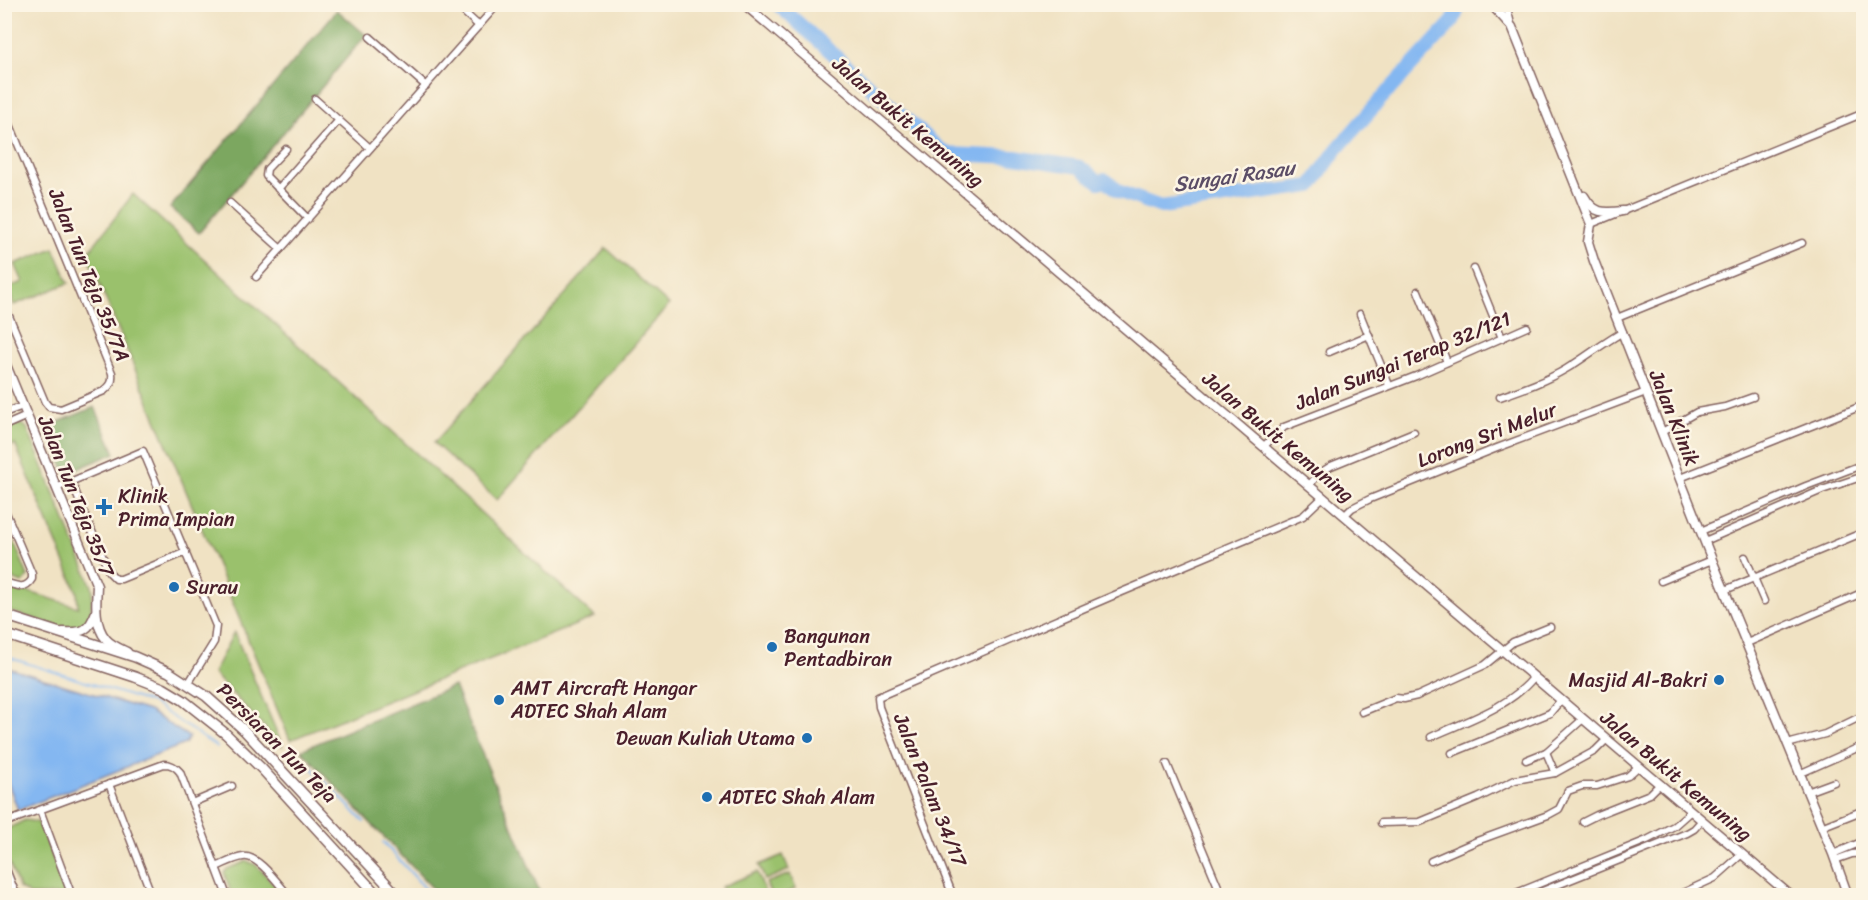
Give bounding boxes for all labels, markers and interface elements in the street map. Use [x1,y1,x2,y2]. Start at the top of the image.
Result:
street label: Jalan Bukit Kemuning [823,47,992,197]
water label: Sungai Rasau [1171,148,1300,203]
street label: Jalan Tun Teja 35/7A [38,182,140,367]
street label: Jalan Sungai Terap 32/121 [1289,302,1516,421]
street label: Jalan Bukit Kemuning [1193,362,1362,512]
street label: Jalan Klinik [1638,363,1709,472]
street label: Lorong Sri Melur [1412,392,1563,478]
street label: Jalan Tun Teja 35/7 [27,409,125,583]
place label: Klinik Prima Impian [118,479,235,537]
marker: Klinik Prima Impian [95,498,113,516]
place label: Surau [186,570,239,605]
marker: Surau [167,580,181,594]
place label: Bangunan Pentadbiran [784,619,892,677]
marker: Bangunan Pentadbiran [765,640,779,654]
place label: Masjid Al-Bakri [1569,663,1708,698]
place label: AMT Aircraft Hangar ADTEC Shah Alam [510,671,697,729]
marker: Masjid Al-Bakri [1712,673,1726,687]
street label: Persiaran Tun Teja [208,674,346,812]
marker: AMT Aircraft Hangar ADTEC Shah Alam [492,693,506,707]
street label: Jalan Bukit Kemuning [1591,701,1760,851]
street label: Jalan Palam 34/17 [883,707,977,873]
place label: Dewan Kuliah Utama [616,721,795,756]
marker: Dewan Kuliah Utama [800,731,814,745]
place label: ADTEC Shah Alam [718,780,875,815]
marker: ADTEC Shah Alam [700,790,714,804]

